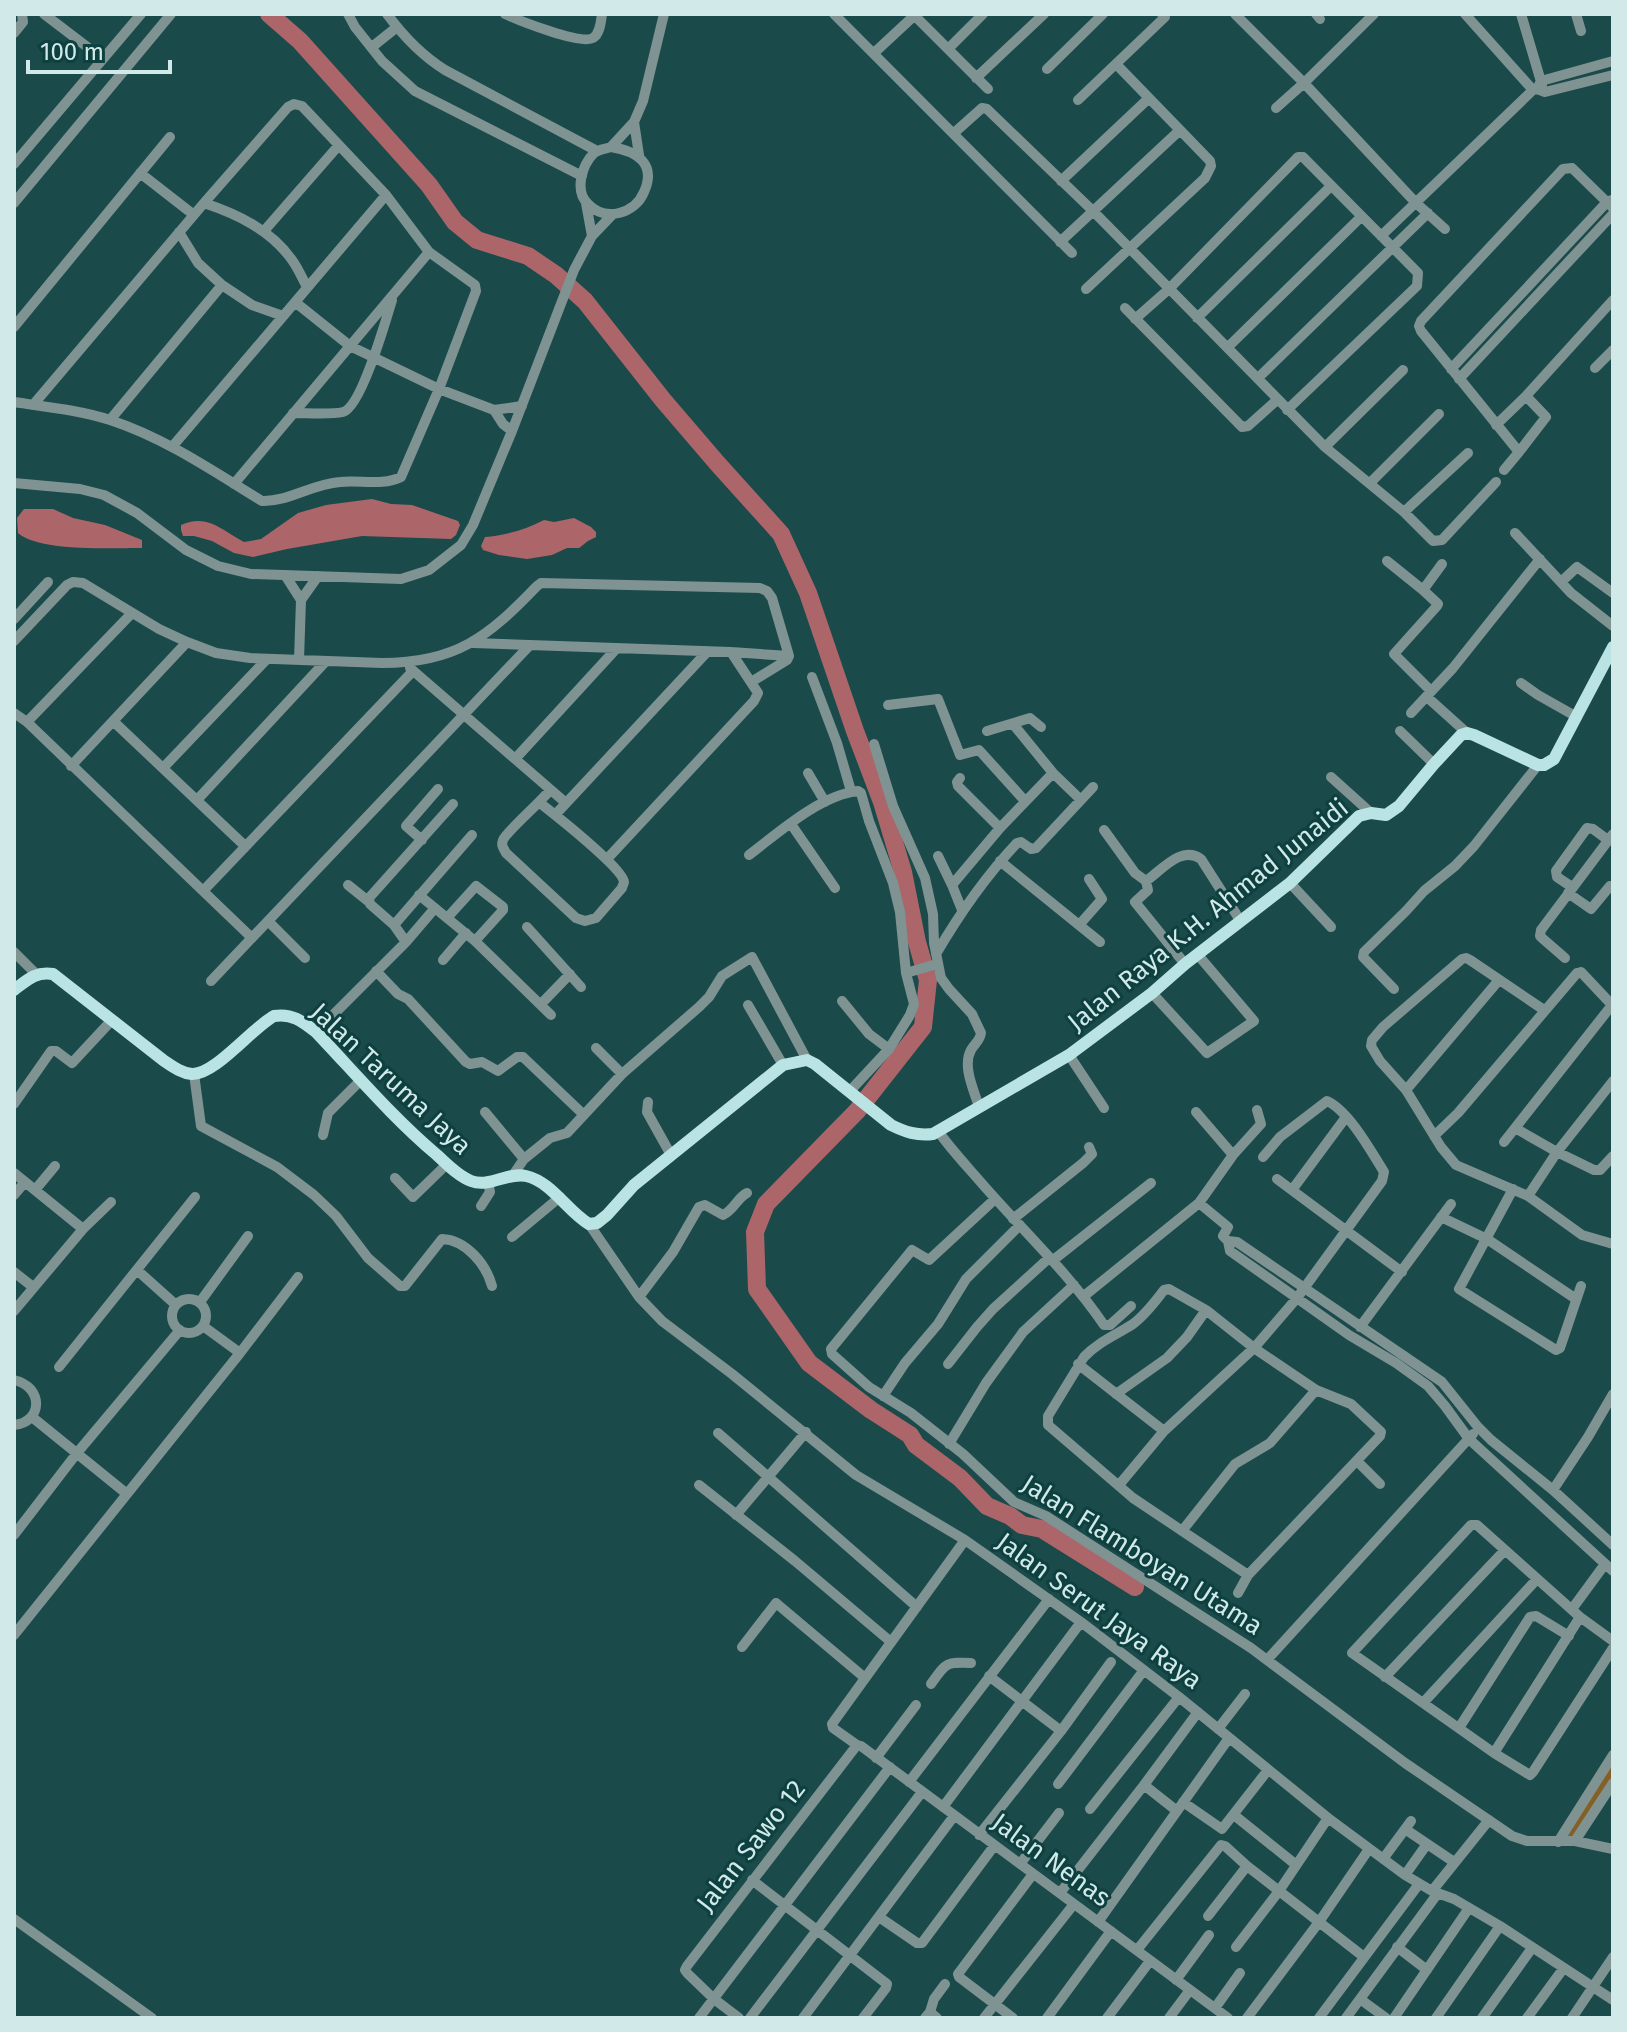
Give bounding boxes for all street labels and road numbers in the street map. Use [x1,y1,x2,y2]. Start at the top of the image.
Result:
street label: Jalan Raya K.H. Ahmad Junaidi [1061,792,1355,1038]
street label: Jalan Taruma Jaya [304,997,478,1161]
street label: Jalan Flamboyan Utama [1016,1468,1268,1642]
street label: Jalan Serut Jaya Raya [990,1526,1208,1696]
street label: Jalan Sawo 12 [690,1774,812,1918]
street label: Jalan Nenas [986,1807,1116,1913]

